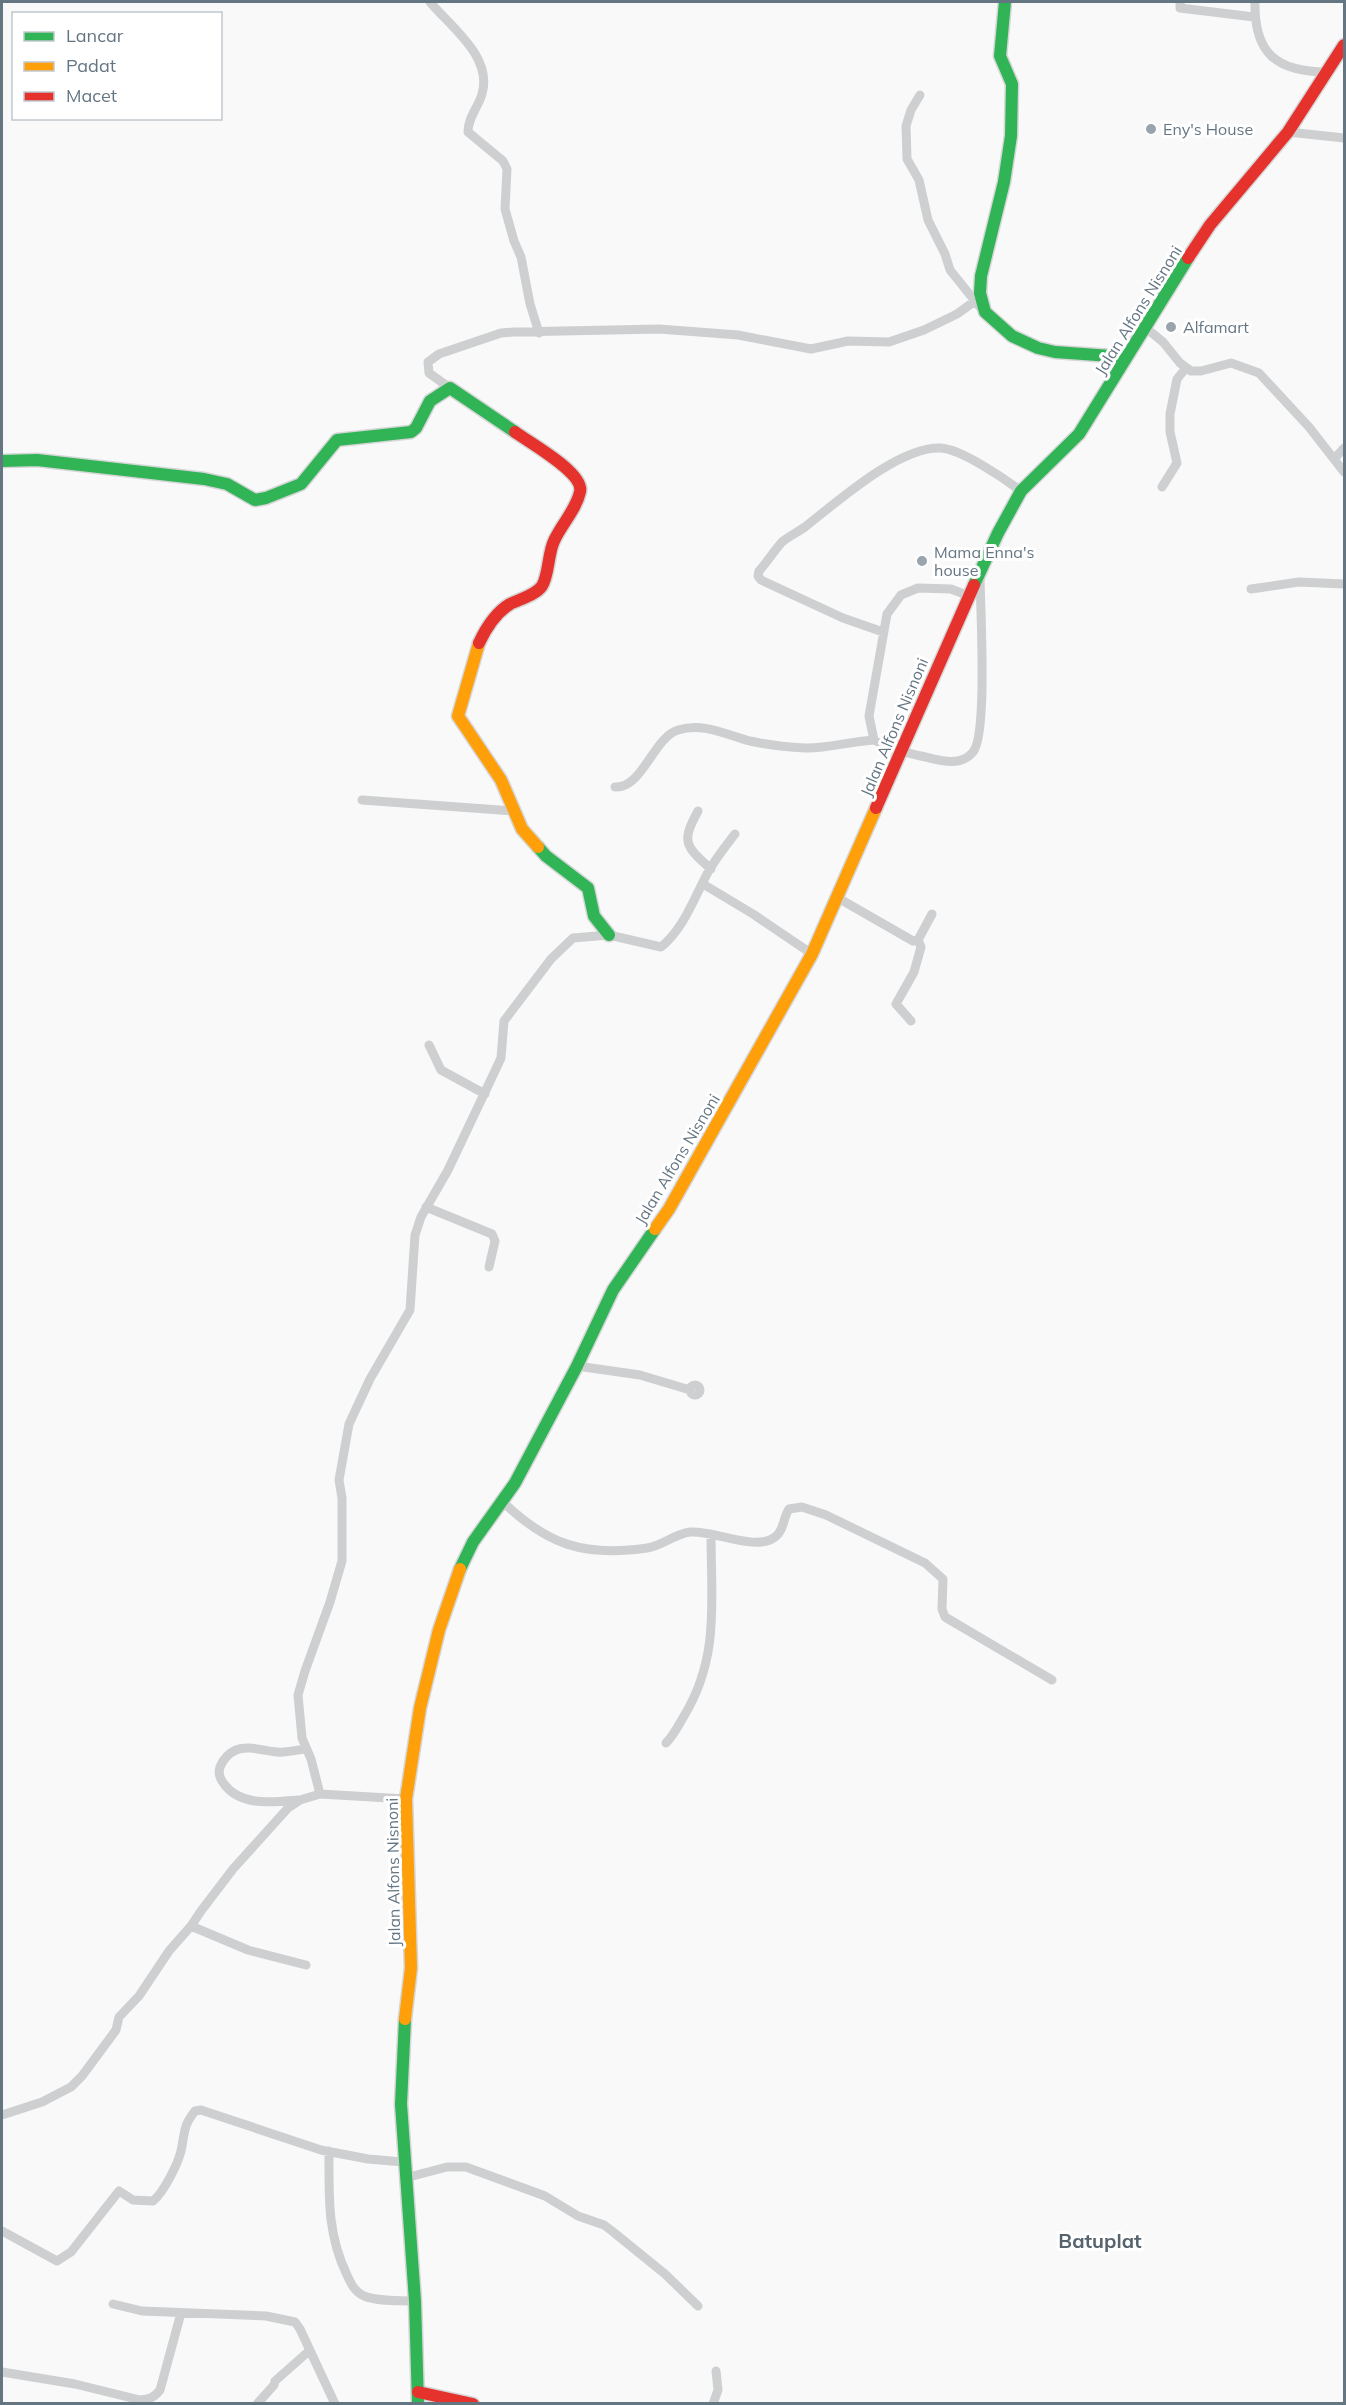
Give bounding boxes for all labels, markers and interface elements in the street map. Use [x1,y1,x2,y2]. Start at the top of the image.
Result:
legend [12,12,222,120]
text: Lancar [66,24,124,47]
text: Padat [66,54,116,77]
text: Macet [66,84,117,107]
place label: Eny's House [1163,119,1253,139]
marker: Eny's House [1144,122,1158,136]
street label: Jalan Alfons Nisnoni [1090,242,1186,378]
place label: Alfamart [1183,317,1249,337]
marker: Alfamart [1164,320,1178,334]
place label: Mama Enna's house [934,542,1034,580]
marker: Mama Enna's house [915,554,929,568]
street label: Jalan Alfons Nisnoni [856,655,932,799]
street label: Jalan Alfons Nisnoni [630,1090,724,1228]
street label: Jalan Alfons Nisnoni [382,1798,404,1946]
district label: Batuplat [1058,2228,1142,2253]

